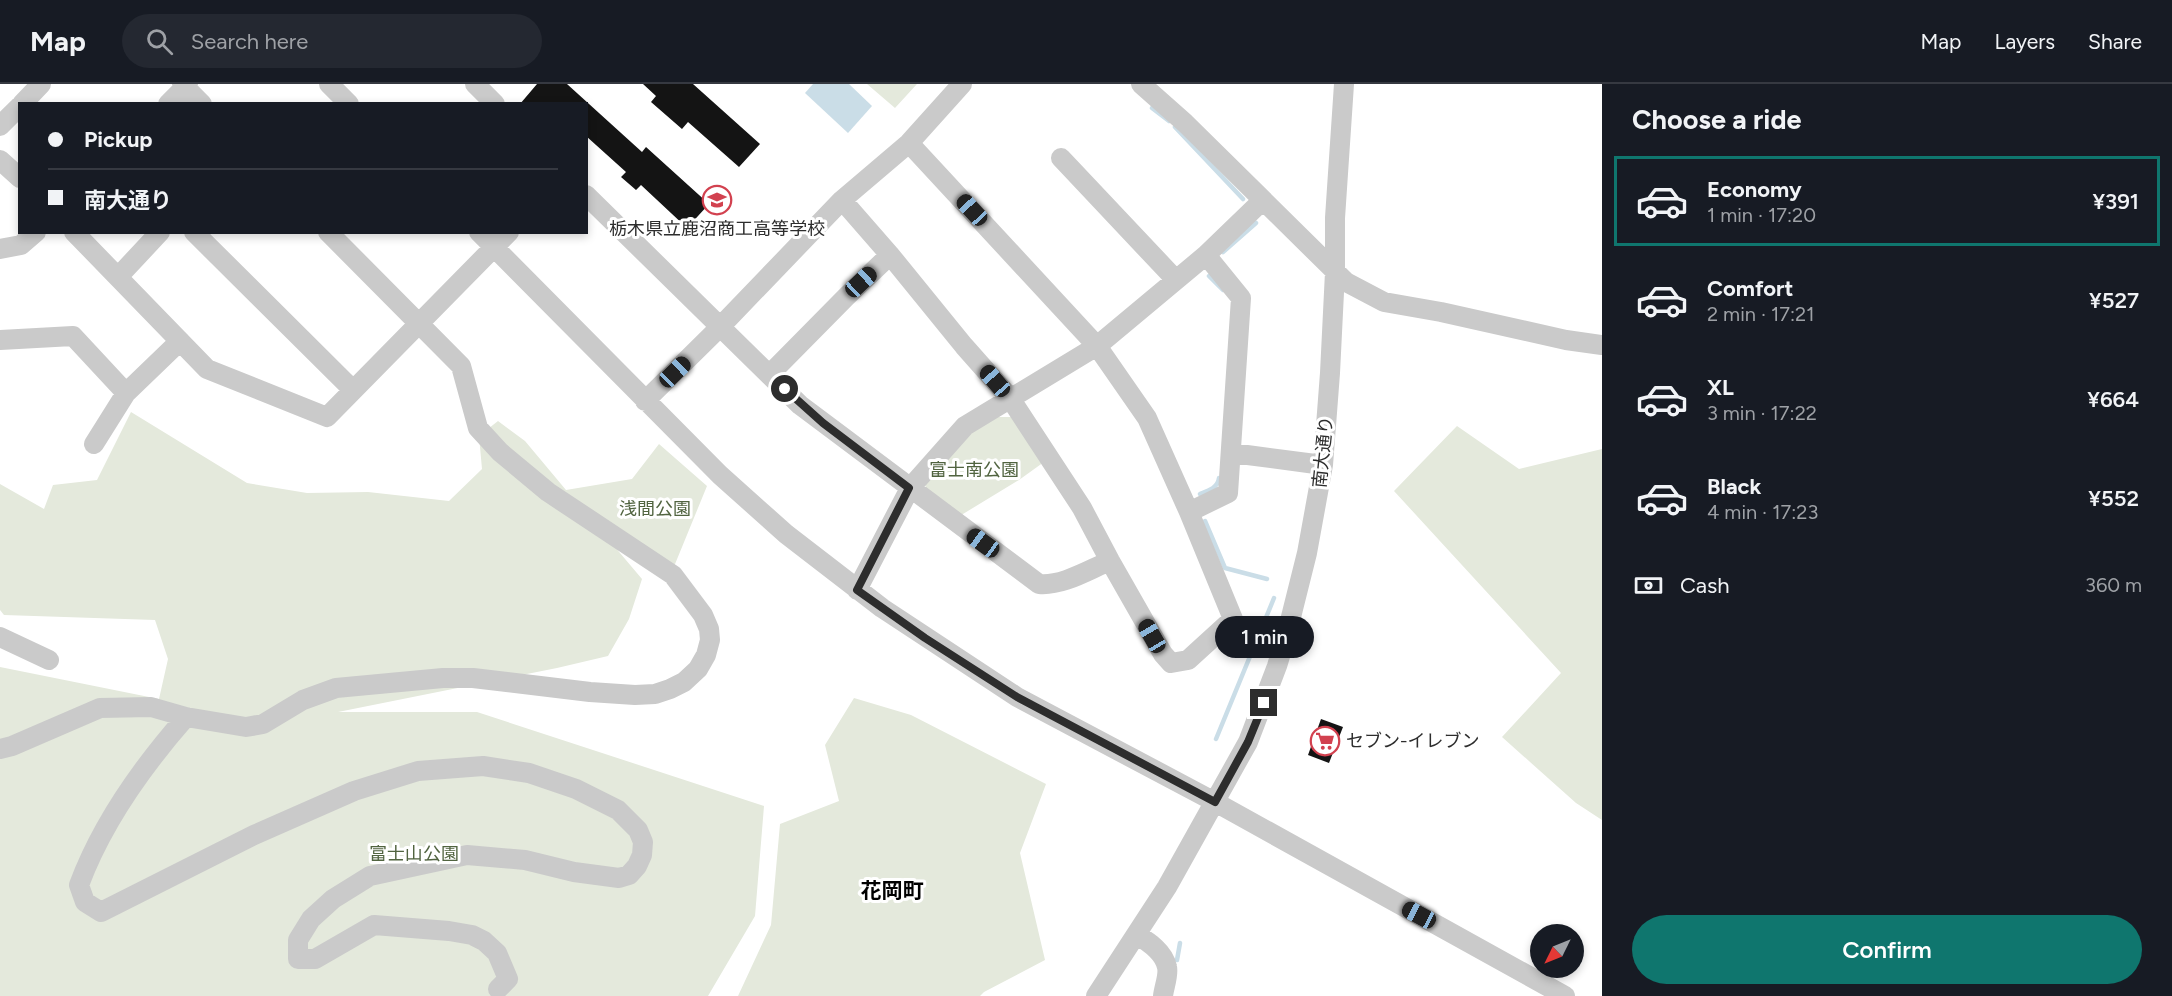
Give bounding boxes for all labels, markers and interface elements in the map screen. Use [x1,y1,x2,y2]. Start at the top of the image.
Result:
search box [122,14,542,68]
text: Map [30,24,86,58]
icon: search [143,25,176,58]
text: Search here [191,28,308,55]
text: Map [1921,29,1961,54]
text: Layers [1994,29,2055,54]
text: Share [2088,29,2142,54]
text: Choose a ride [1632,103,1801,136]
text: Pickup [84,126,153,153]
icon: car [1635,174,1689,228]
text: Economy [1707,176,1802,203]
school or university icon: 栃木県立鹿沼商工高等学校 [701,184,733,216]
text: 南大通り [84,187,172,214]
text: ¥391 [2092,188,2139,215]
car [953,191,991,229]
text: 1 min · 17:20 [1707,203,1816,227]
place label: 栃木県立鹿沼商工高等学校 [609,218,825,240]
car [842,263,880,301]
icon: car [1635,273,1689,327]
text: Comfort [1707,275,1793,302]
text: ¥527 [2089,287,2139,314]
text: 2 min · 17:21 [1707,302,1814,326]
car [656,353,694,391]
car [976,362,1014,400]
icon: car [1635,372,1689,426]
text: XL [1707,374,1734,401]
route start [771,375,798,402]
text: ¥664 [2087,386,2139,413]
text: 3 min · 17:22 [1707,401,1817,425]
street label: 南大通り [1308,415,1338,489]
park label: 富士南公園 [929,459,1019,481]
icon: car [1635,471,1689,525]
text: Black [1707,473,1761,500]
text: ¥552 [2088,485,2139,512]
park label: 浅間公園 [619,498,691,520]
text: 4 min · 17:23 [1707,500,1818,524]
car [963,525,1003,561]
icon: cash [1632,569,1665,602]
text: Cash [1680,572,1730,599]
text: 360 m [2085,573,2142,597]
car [1135,616,1169,656]
callout: 1 min [1214,616,1314,658]
text: 1 min [1241,625,1288,649]
route end [1250,689,1277,716]
supermarket icon: セブン-イレブン [1309,725,1341,757]
place label: セブン-イレブン [1346,730,1480,752]
park label: 富士山公園 [369,843,459,865]
district label: 花岡町 [861,878,924,903]
car [1399,899,1439,931]
button: Confirm [1632,915,2142,984]
north arrow [1530,924,1584,978]
map controls [1530,924,1584,978]

